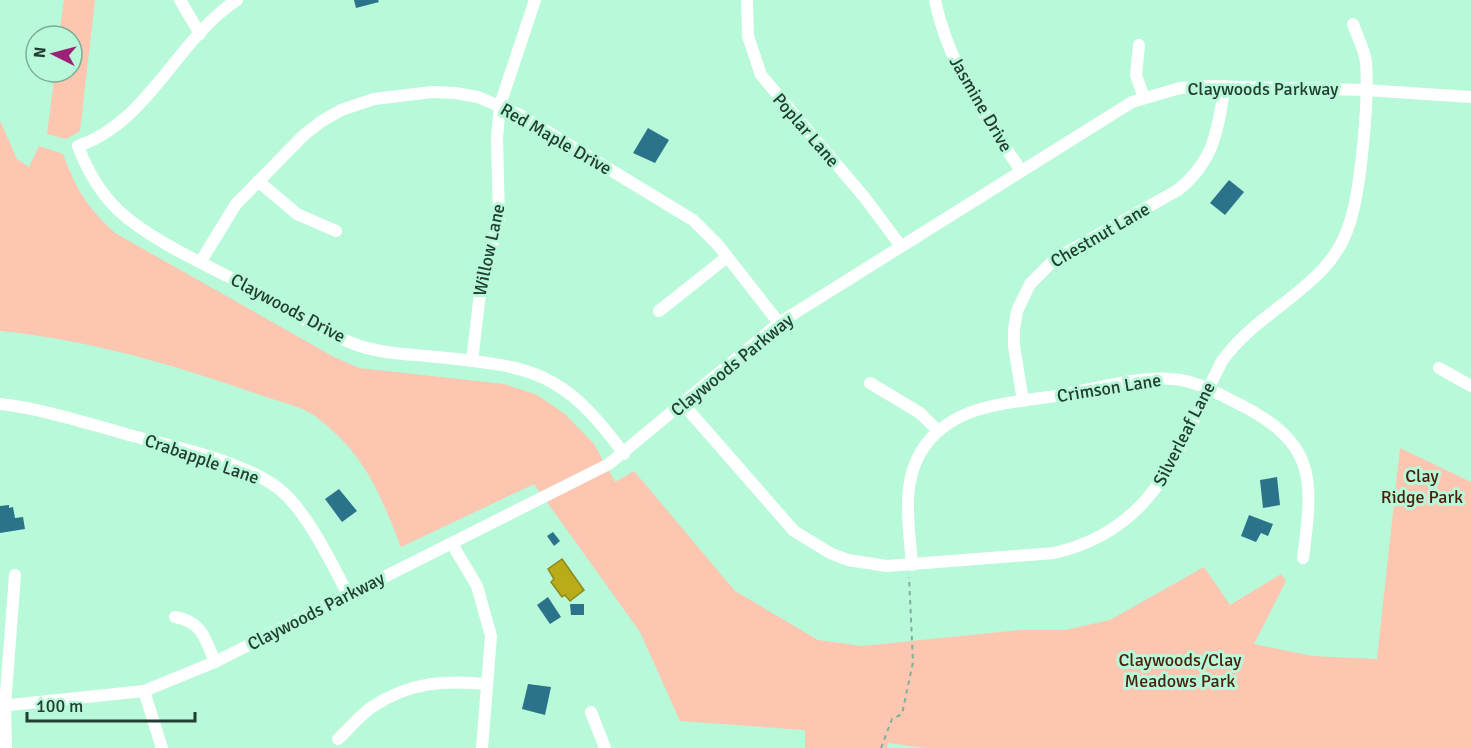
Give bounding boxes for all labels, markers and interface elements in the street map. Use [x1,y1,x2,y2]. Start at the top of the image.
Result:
north arrow [24,24,84,84]
text: N [30,46,51,59]
street label: Jasmine Drive [945,52,1017,156]
street label: Claywoods Parkway [1187,78,1339,100]
street label: Poplar Lane [768,89,844,171]
street label: Red Maple Drive [497,98,615,180]
street label: Chestnut Lane [1046,198,1154,272]
street label: Willow Lane [468,202,510,298]
street label: Claywoods Drive [227,269,349,347]
street label: Claywoods Parkway [666,309,798,421]
street label: Crimson Lane [1055,369,1163,407]
street label: Silverleaf Lane [1148,378,1220,490]
street label: Crabapple Lane [142,429,262,489]
park label: Clay Ridge Park [1381,465,1463,508]
street label: Claywoods Parkway [244,567,389,655]
park label: Claywoods/Clay Meadows Park [1119,649,1242,692]
scale bar [27,685,195,723]
text: 100 m [36,695,83,717]

